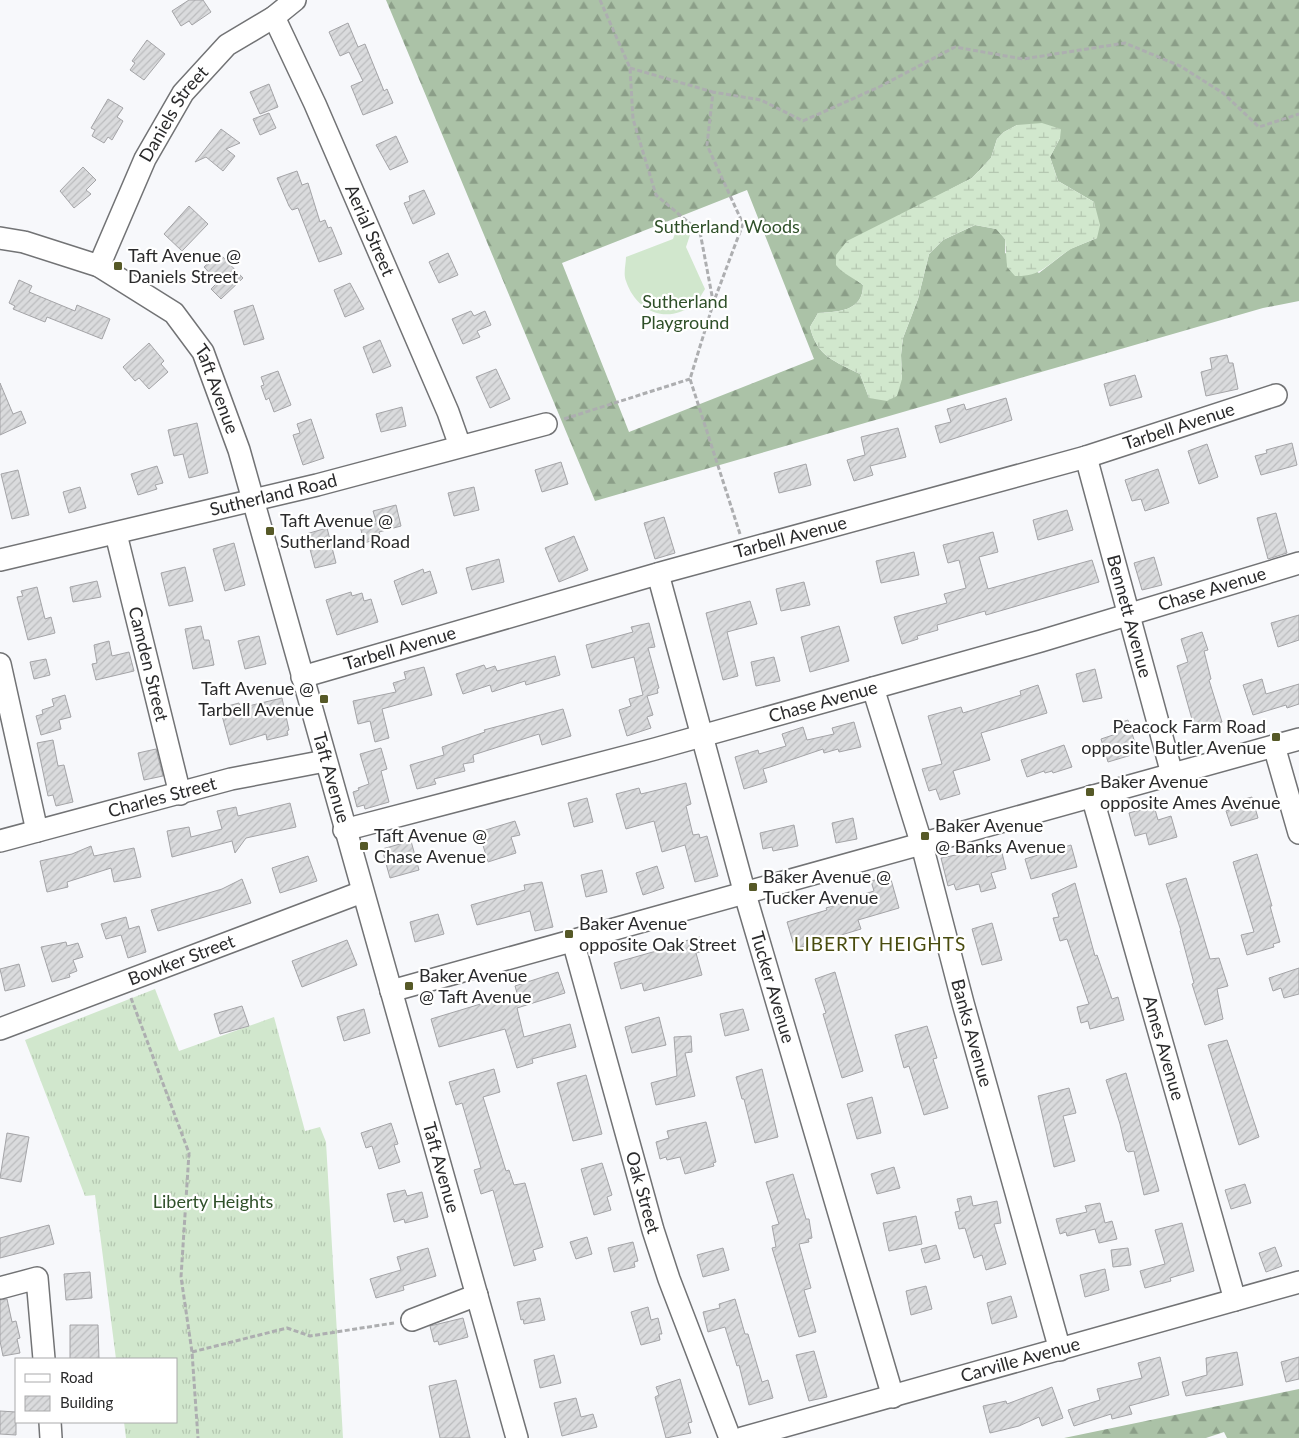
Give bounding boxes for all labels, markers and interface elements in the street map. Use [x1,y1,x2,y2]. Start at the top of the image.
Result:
street label: Daniels Street [134,60,213,165]
street label: Aerial Street [341,181,400,280]
park label: Sutherland Woods [654,215,800,237]
place label: Taft Avenue @ Daniels Street [128,244,241,287]
marker: Taft Avenue @ Daniels Street [112,260,124,272]
park label: Sutherland Playground [641,290,729,333]
street label: Taft Avenue [191,339,244,437]
street label: Tarbell Avenue [1120,397,1237,454]
street label: Sutherland Road [207,468,339,520]
place label: Taft Avenue @ Sutherland Road [280,509,410,552]
street label: Tarbell Avenue [731,511,849,562]
marker: Taft Avenue @ Sutherland Road [264,525,276,537]
street label: Bennett Avenue [1103,552,1157,680]
street label: Chase Avenue [1155,562,1269,615]
street label: Camden Street [124,604,174,724]
street label: Tarbell Avenue [341,621,458,674]
street label: Chase Avenue [766,675,880,727]
place label: Taft Avenue @ Tarbell Avenue [198,677,314,720]
marker: Taft Avenue @ Tarbell Avenue [318,693,330,705]
place label: Peacock Farm Road opposite Butler Avenue [1081,715,1266,758]
street label: Taft Avenue [309,729,355,825]
marker: Peacock Farm Road opposite Butler Avenue [1270,731,1282,743]
place label: Baker Avenue opposite Ames Avenue [1100,770,1280,813]
street label: Charles Street [105,771,219,822]
marker: Baker Avenue opposite Ames Avenue [1084,786,1096,798]
place label: Baker Avenue @ Banks Avenue [935,814,1066,857]
place label: Taft Avenue @ Chase Avenue [374,824,487,867]
marker: Baker Avenue @ Banks Avenue [919,830,931,842]
marker: Taft Avenue @ Chase Avenue [358,840,370,852]
place label: Baker Avenue @ Tucker Avenue [763,865,891,908]
marker: Baker Avenue @ Tucker Avenue [747,881,759,893]
place label: Baker Avenue opposite Oak Street [579,912,737,955]
marker: Baker Avenue opposite Oak Street [563,928,575,940]
street label: Bowker Street [125,929,238,990]
street label: Tucker Avenue [747,929,800,1046]
district label: LIBERTY HEIGHTS [794,932,966,955]
place label: Baker Avenue @ Taft Avenue [419,964,531,1007]
street label: Banks Avenue [947,977,998,1089]
marker: Baker Avenue @ Taft Avenue [403,980,415,992]
street label: Ames Avenue [1139,993,1190,1103]
street label: Taft Avenue [419,1119,465,1215]
street label: Oak Street [622,1149,666,1237]
park label: Liberty Heights [153,1190,273,1212]
street label: Carville Avenue [958,1332,1082,1386]
legend [15,1358,178,1423]
text: Road [60,1368,93,1386]
text: Building [60,1393,113,1411]

